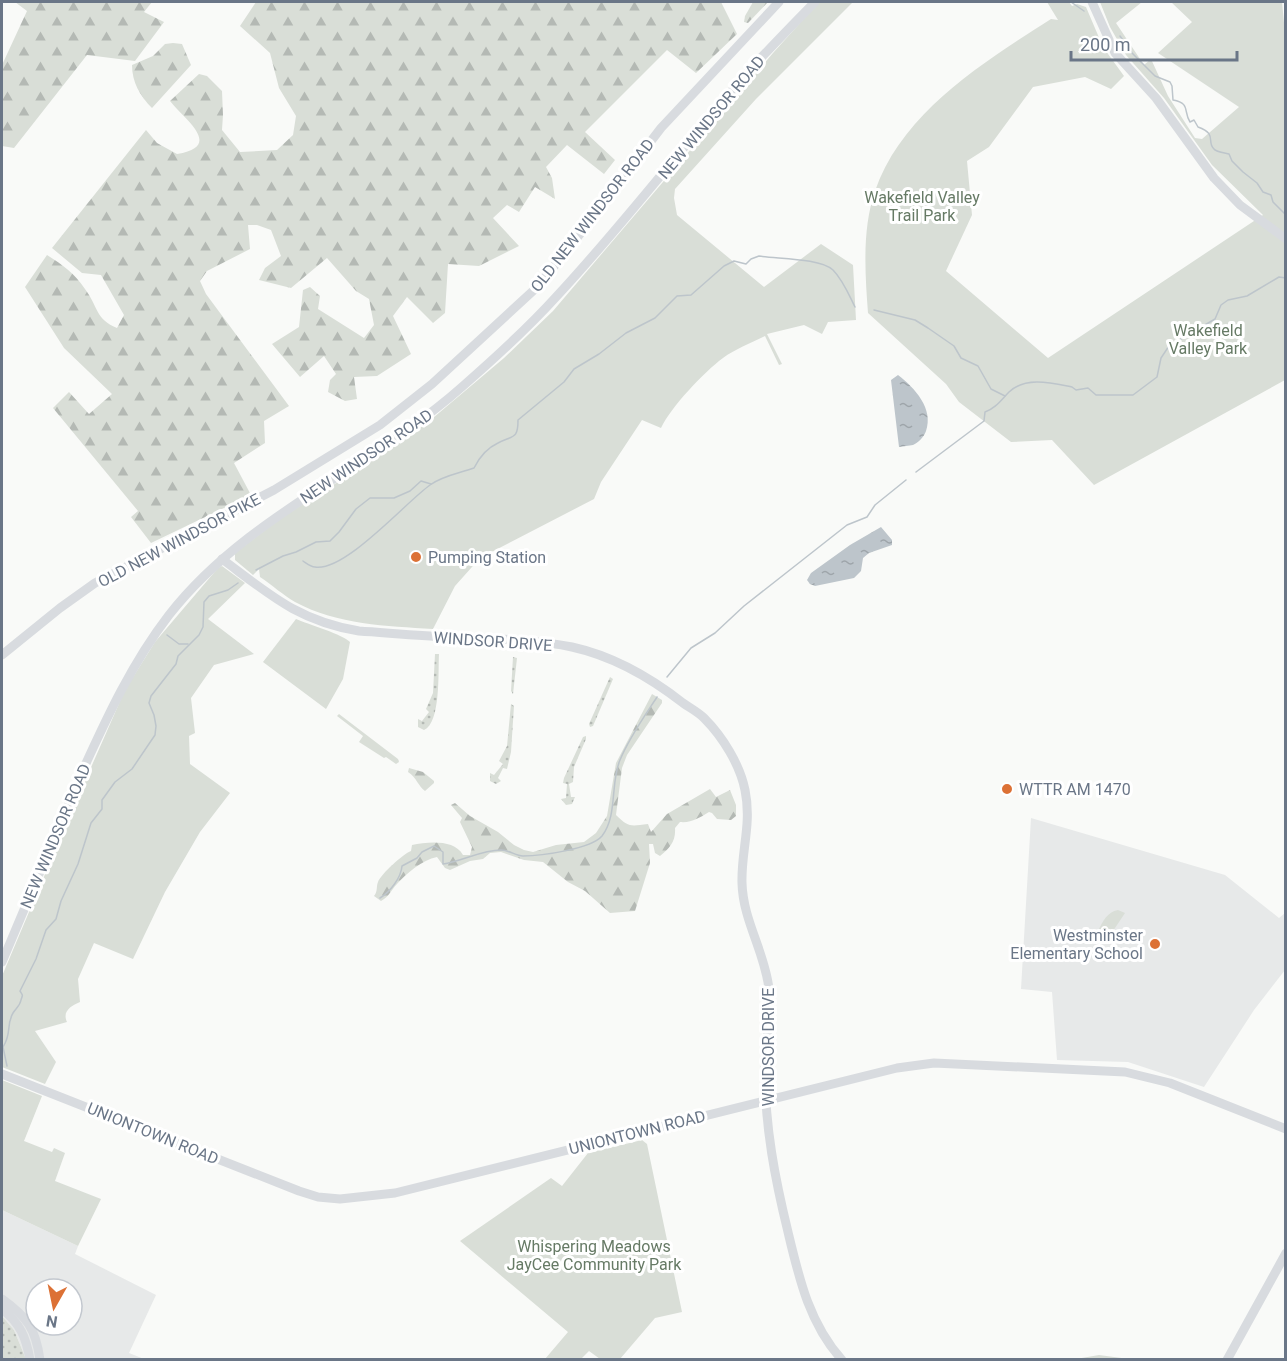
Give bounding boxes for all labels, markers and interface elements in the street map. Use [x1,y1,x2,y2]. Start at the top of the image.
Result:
scale bar [1071,24,1238,62]
text: 200 m [1080,34,1131,55]
street label: NEW WINDSOR ROAD [654,52,769,183]
street label: OLD NEW WINDSOR ROAD [527,135,658,296]
park label: Wakefield Valley Trail Park [864,188,980,225]
park label: Wakefield Valley Park [1169,321,1248,358]
street label: NEW WINDSOR ROAD [297,405,436,508]
street label: OLD NEW WINDSOR PIKE [95,490,264,591]
place label: Pumping Station [428,548,546,567]
marker: Pumping Station [409,550,423,564]
street label: WINDSOR DRIVE [433,628,553,655]
street label: NEW WINDSOR ROAD [16,761,95,911]
place label: WTTR AM 1470 [1019,780,1131,799]
marker: WTTR AM 1470 [1000,782,1014,796]
place label: Westminster Elementary School [1010,926,1144,963]
marker: Westminster Elementary School [1148,937,1162,951]
street label: WINDSOR DRIVE [759,988,778,1106]
street label: UNIONTOWN ROAD [84,1098,221,1168]
street label: UNIONTOWN ROAD [567,1106,707,1159]
park label: Whispering Meadows JayCee Community Park [507,1237,682,1274]
north arrow [24,1277,84,1337]
text: N [45,1311,59,1332]

